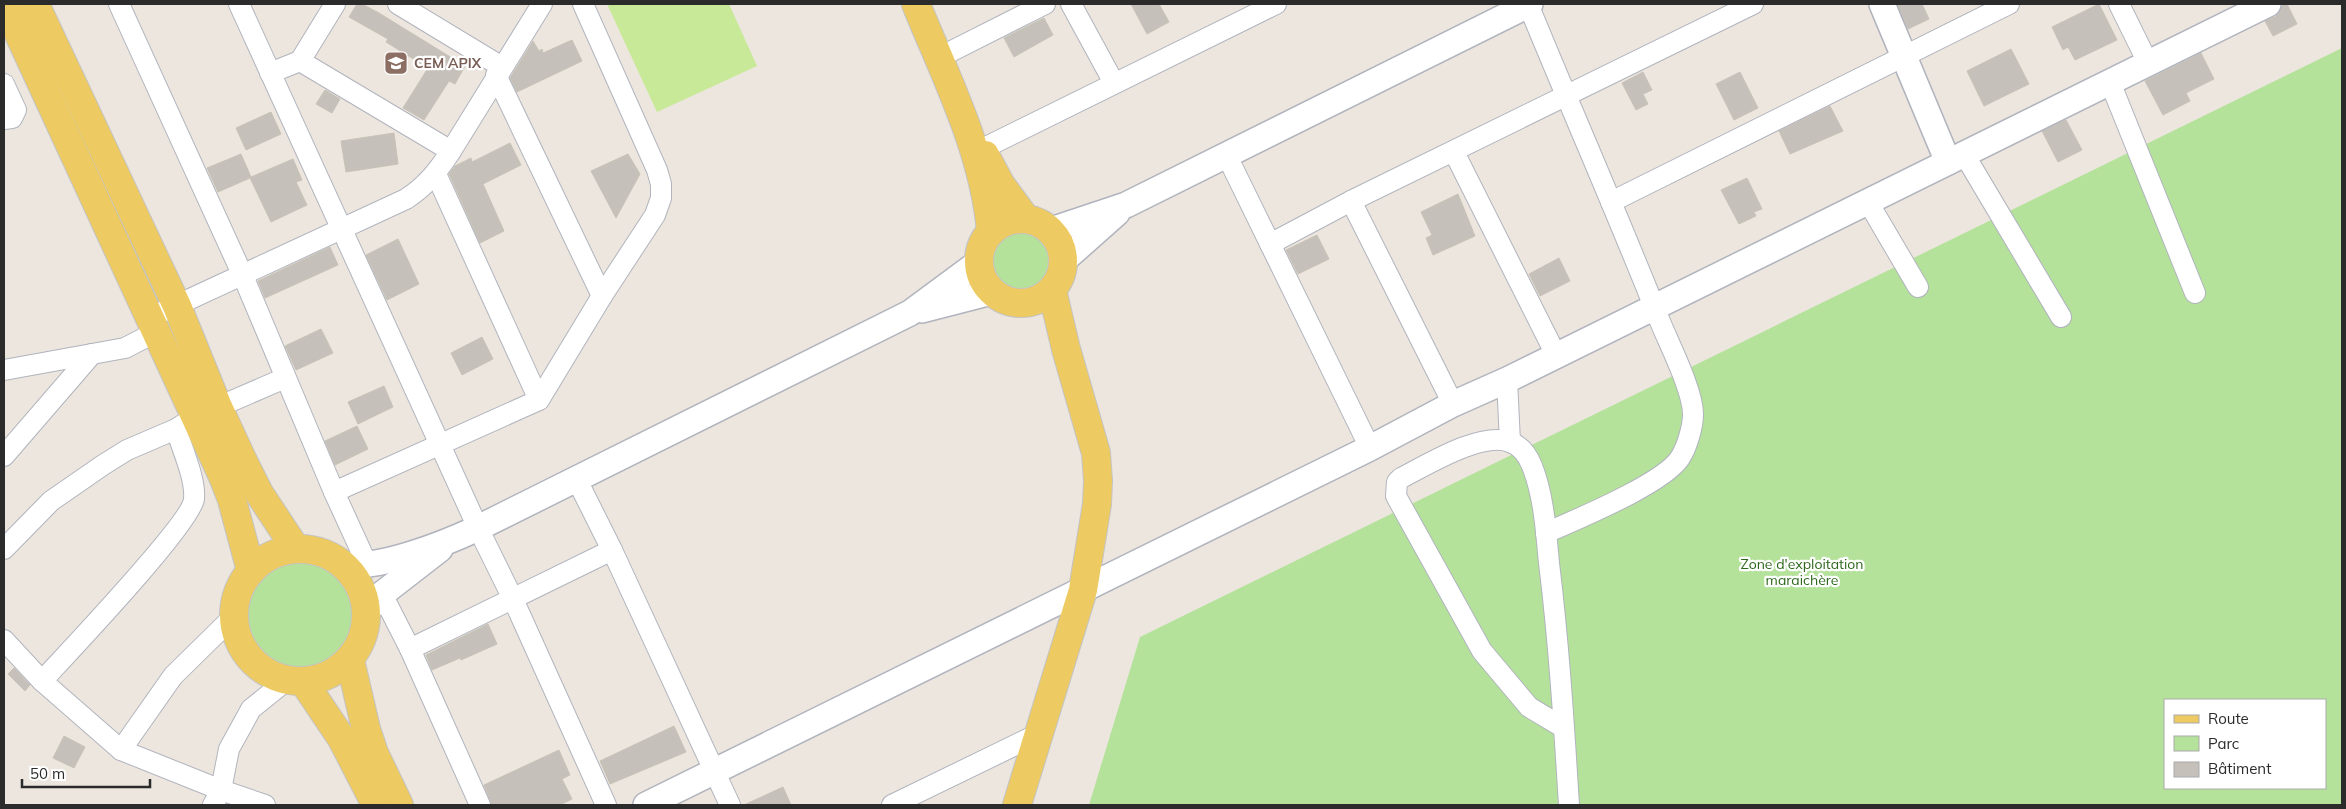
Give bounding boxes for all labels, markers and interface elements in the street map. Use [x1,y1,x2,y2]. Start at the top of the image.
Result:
school or university icon: CEM APIX [383,50,409,76]
place label: CEM APIX [414,54,482,72]
park label: Zone d'exploitation maraichère [1741,555,1863,589]
legend [2164,699,2326,789]
text: Route [2208,709,2249,728]
text: Parc [2208,734,2239,753]
scale bar [22,756,150,788]
text: Bâtiment [2208,759,2271,778]
text: 50 m [30,764,65,783]

